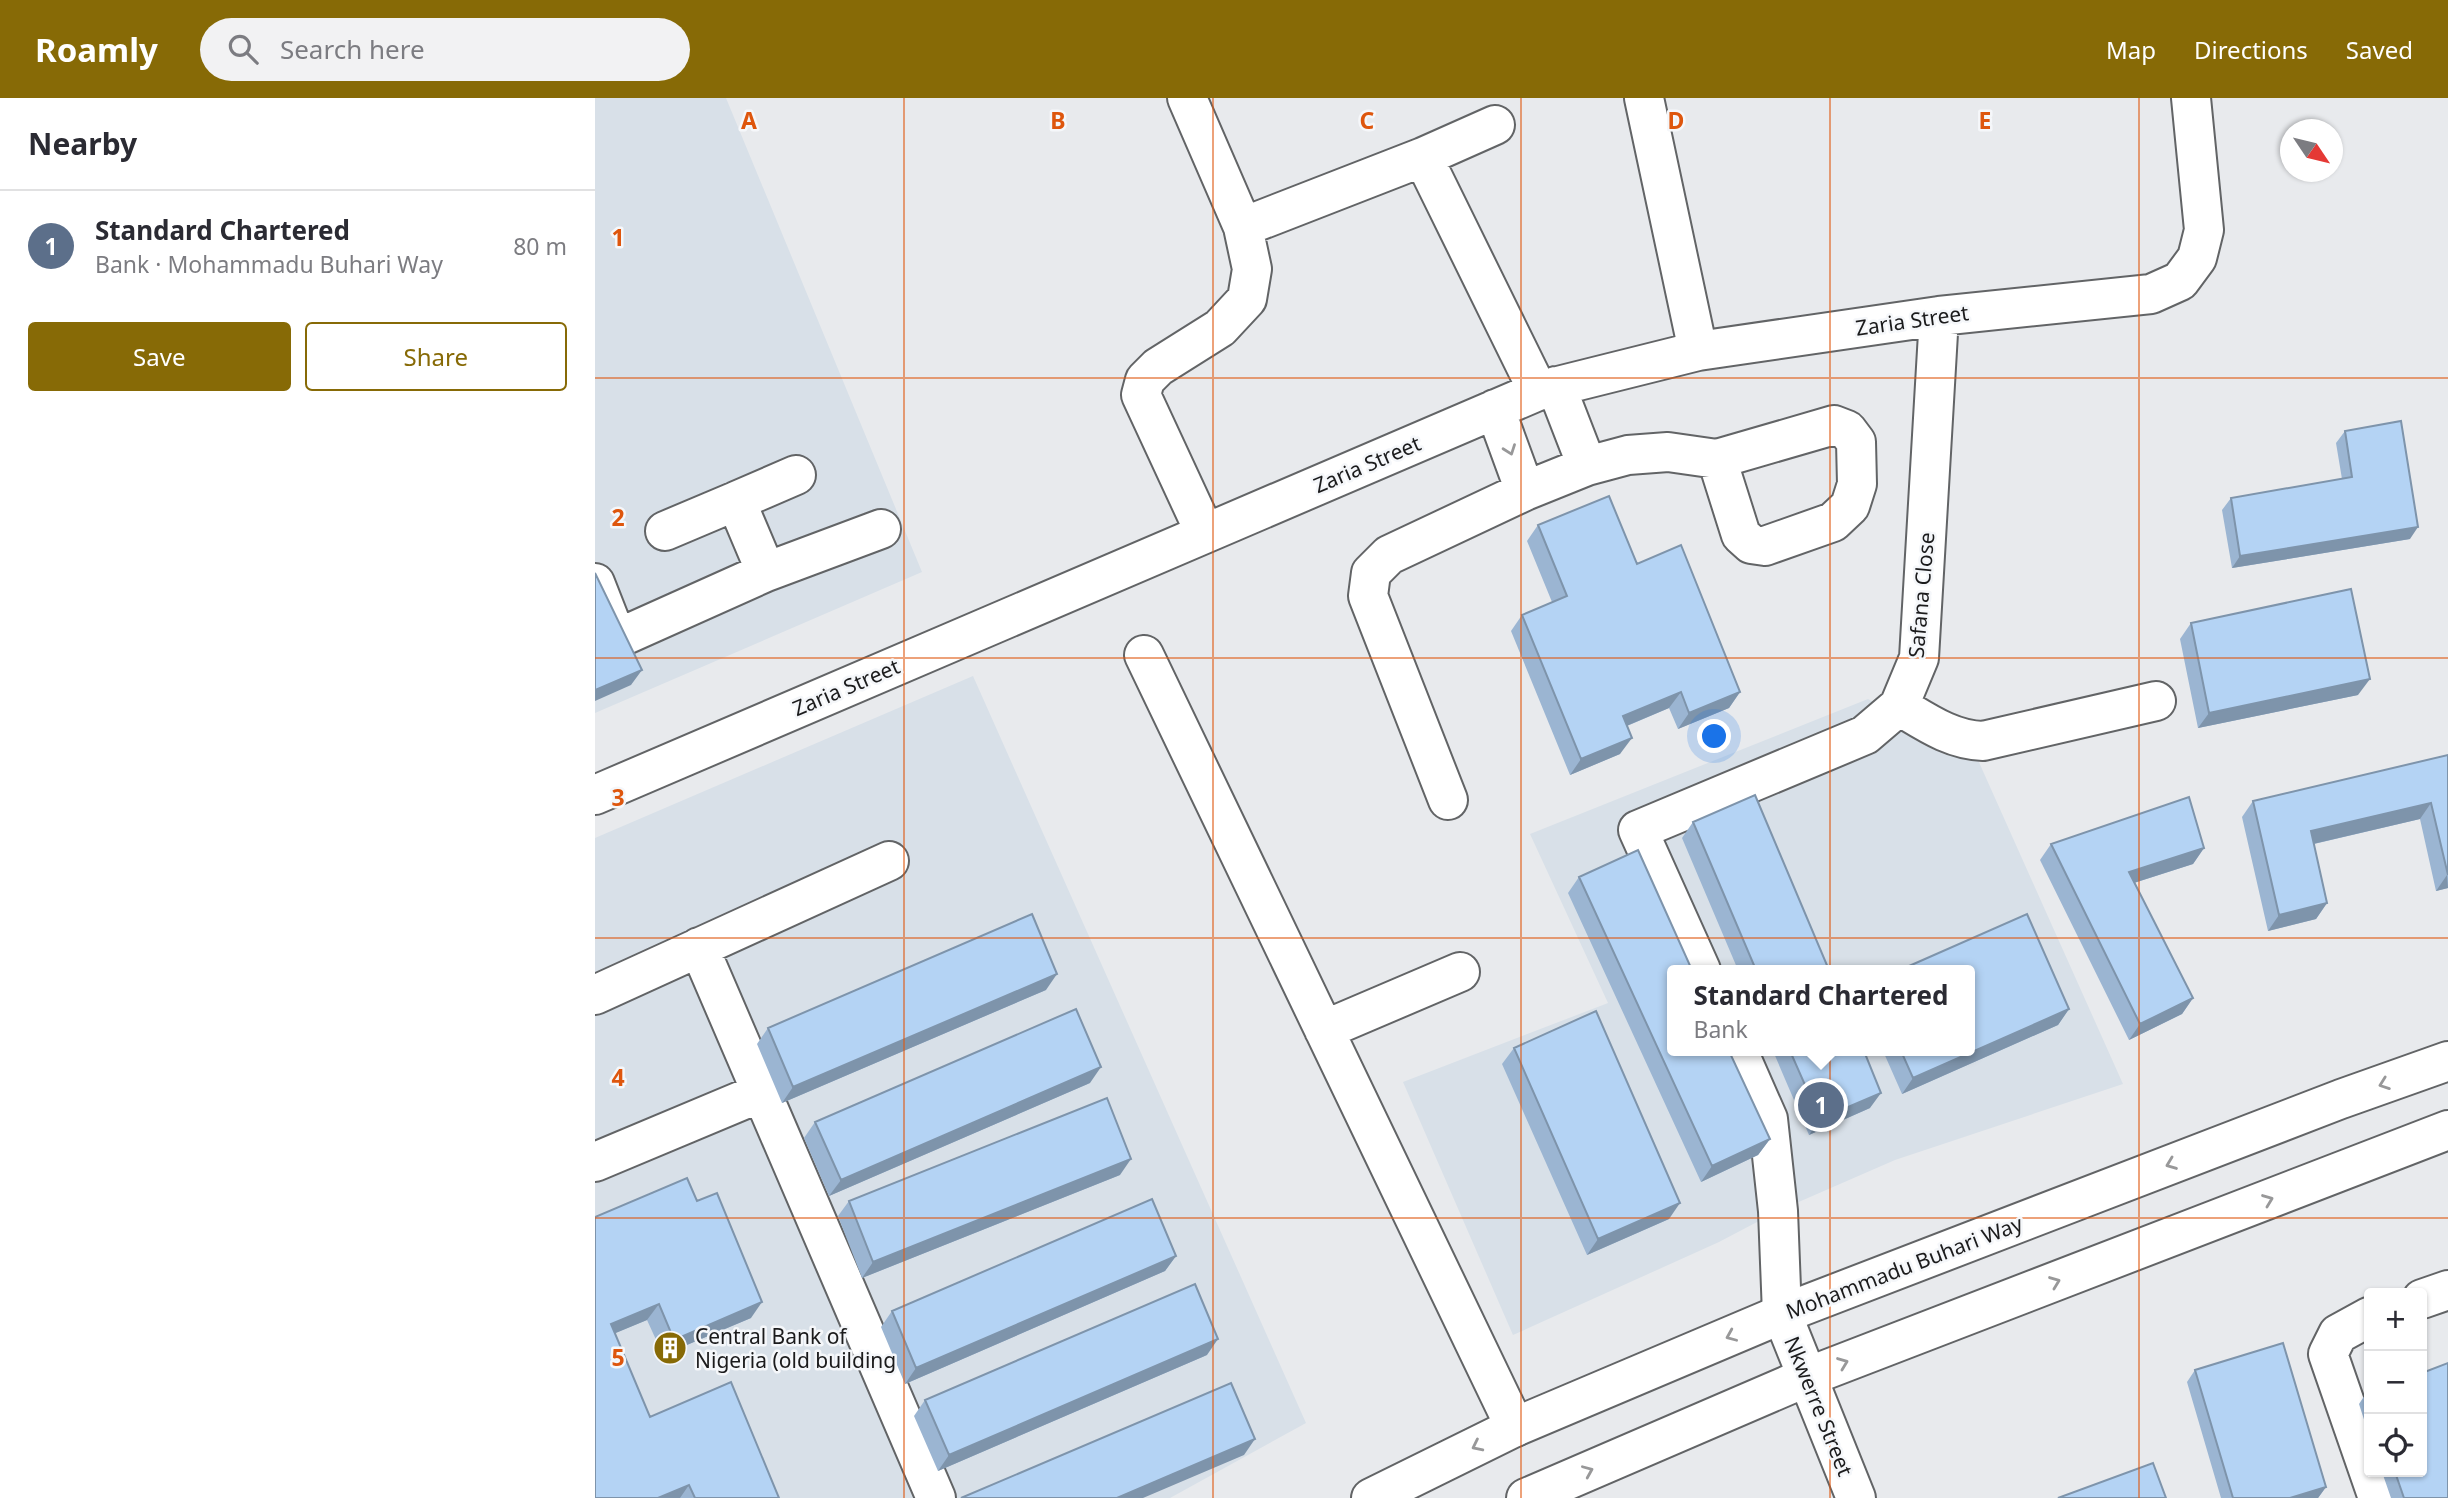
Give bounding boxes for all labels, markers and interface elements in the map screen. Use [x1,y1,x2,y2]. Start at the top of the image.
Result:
search box [200,18,690,81]
text: Roamly [35,27,158,72]
icon: search [224,30,262,68]
text: Search here [280,31,425,67]
text: Map [2106,33,2156,66]
text: Directions [2194,33,2308,66]
text: Saved [2346,33,2413,66]
text: A [741,104,757,136]
text: B [1050,104,1066,136]
text: C [1360,104,1375,136]
text: D [1668,104,1684,136]
text: E [1979,104,1991,136]
north arrow [2280,119,2343,182]
text: Nearby [28,123,137,164]
text: Standard Chartered [95,212,350,248]
text: 1 [611,221,625,253]
text: 1 [44,230,58,262]
text: 80 m [513,230,567,262]
text: Bank · Mohammadu Buhari Way [95,248,443,280]
street label: Zaria Street [1854,298,1971,342]
button: Save [28,322,291,391]
button: Share [305,322,567,391]
street label: Zaria Street [1309,429,1425,499]
one-way arrow [1502,444,1516,456]
text: 2 [611,501,625,533]
street label: Safana Close [1902,531,1940,659]
street label: Zaria Street [788,652,904,722]
your location [1697,719,1731,753]
text: 3 [611,781,625,813]
popup [1667,965,1975,1056]
text: Standard Chartered [1693,977,1949,1013]
text: Bank [1693,1013,1748,1045]
text: 4 [611,1061,625,1093]
one-way arrow [2378,1075,2390,1089]
pin: 1 [1798,1079,1844,1131]
one-way arrow [2166,1156,2178,1170]
one-way arrow [2261,1194,2273,1208]
street label: Mohammadu Buhari Way [1782,1209,2027,1325]
one-way arrow [2049,1276,2061,1290]
map controls [2364,1288,2427,1477]
button: + [2364,1288,2427,1351]
place label: Central Bank of Nigeria (old building [695,1322,896,1374]
one-way arrow [1725,1327,1737,1341]
building icon: Central Bank of Nigeria (old building [651,1329,689,1367]
street label: Nkwerre Street [1778,1332,1860,1480]
text: 5 [611,1341,625,1373]
button: − [2364,1351,2427,1414]
one-way arrow [1836,1357,1848,1371]
button: locate [2364,1414,2427,1477]
one-way arrow [1472,1437,1484,1451]
one-way arrow [1581,1465,1594,1479]

